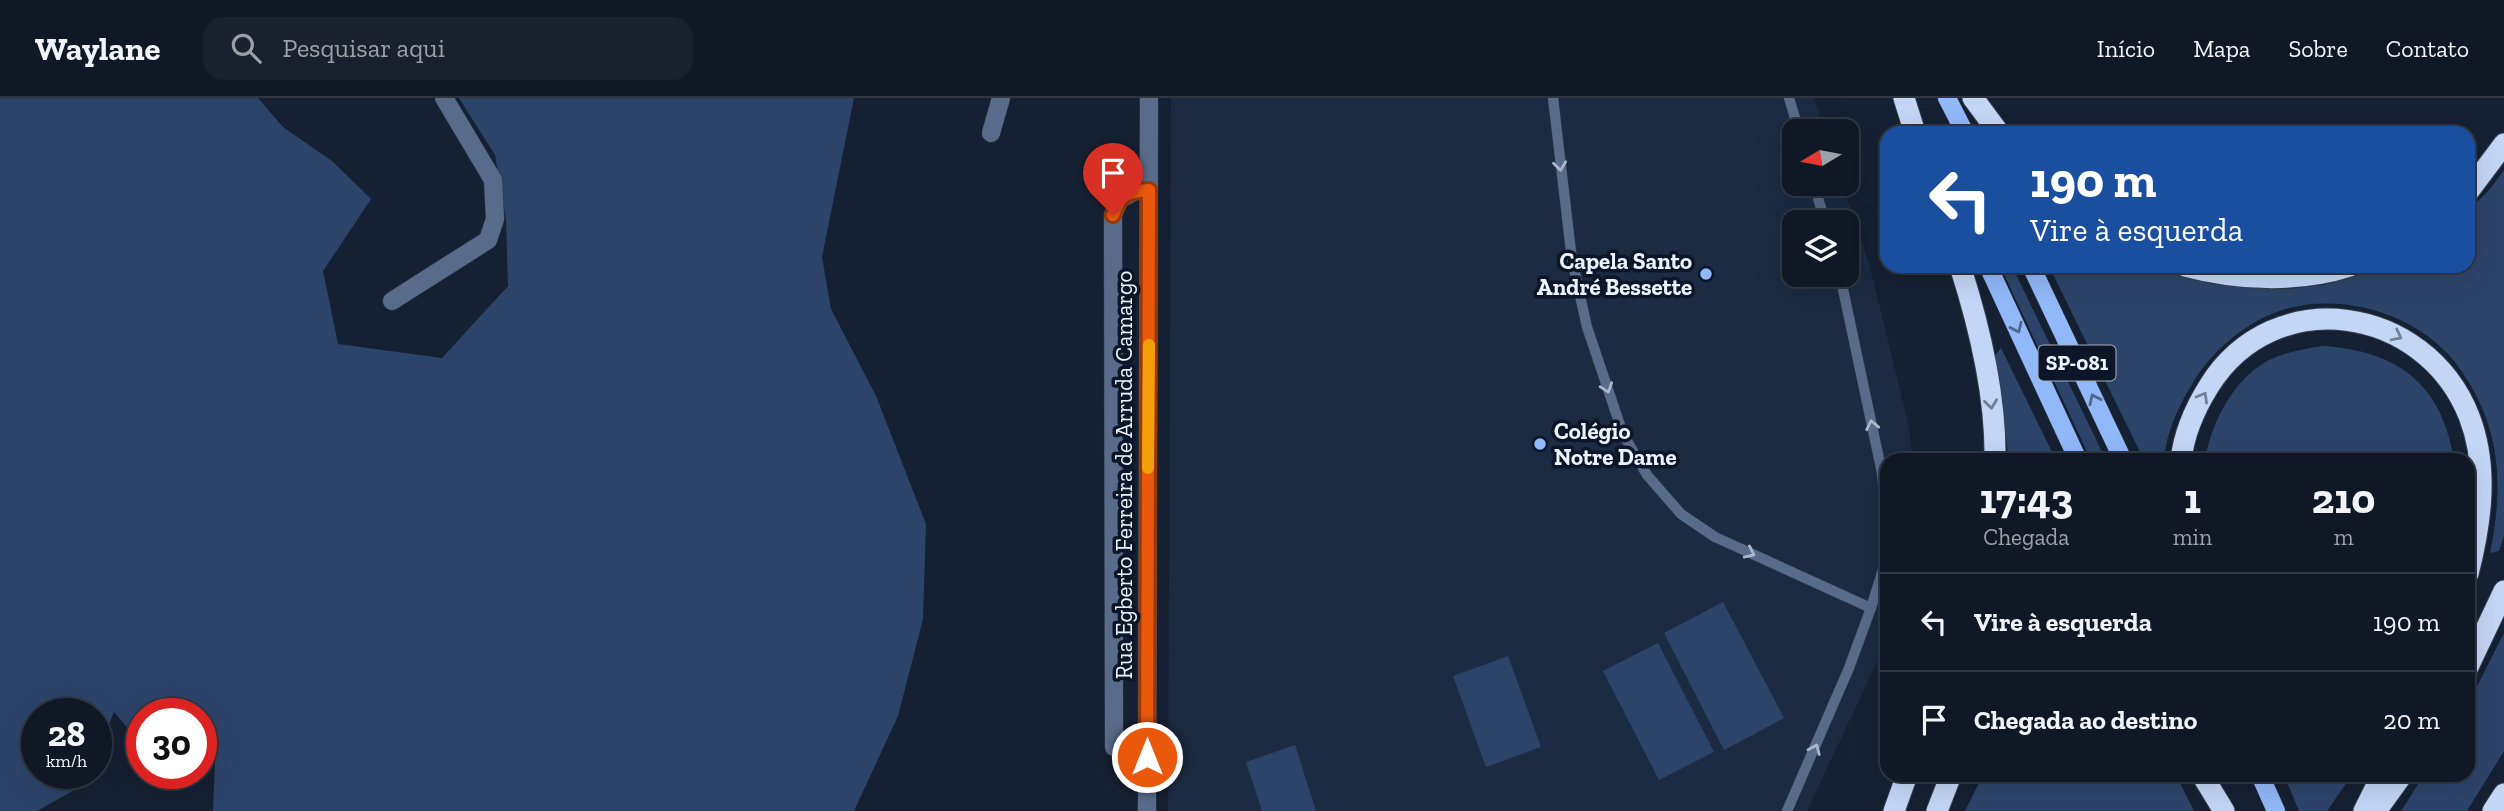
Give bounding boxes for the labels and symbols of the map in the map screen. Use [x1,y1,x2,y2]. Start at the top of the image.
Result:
north arrow [1782,119,1858,196]
pin [1083,143,1143,215]
one-way arrow [1553,160,1568,172]
place label: Capela Santo André Bessette [1537,247,1692,301]
marker: Capela Santo André Bessette [1698,266,1714,282]
street label: Rua Egberto Ferreira de Arruda Camargo [1110,271,1138,679]
one-way arrow [2009,321,2023,333]
one-way arrow [2390,327,2402,341]
road number: SP-081 [2038,345,2116,380]
one-way arrow [1599,381,1613,393]
one-way arrow [2195,391,2208,404]
one-way arrow [2088,393,2102,406]
one-way arrow [1984,398,1999,410]
place label: Colégio Notre Dame [1554,417,1677,471]
one-way arrow [1865,419,1880,431]
marker: Colégio Notre Dame [1532,436,1548,452]
one-way arrow [1743,545,1755,559]
speed limit sign: 30 [126,698,217,789]
position arrow [1110,720,1184,794]
one-way arrow [1807,743,1821,756]

